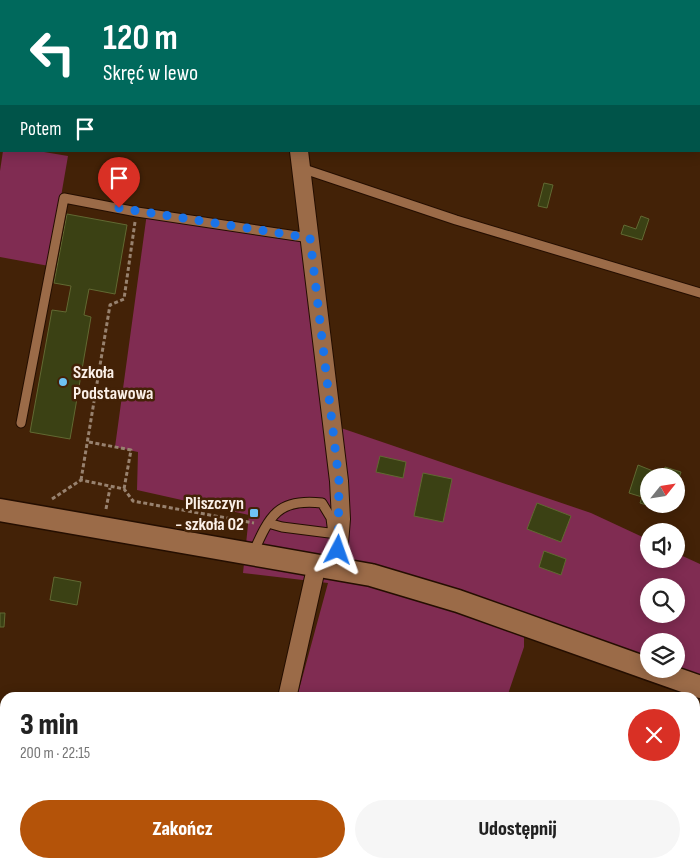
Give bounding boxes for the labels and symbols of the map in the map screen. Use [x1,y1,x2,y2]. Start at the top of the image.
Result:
pin [98,157,140,208]
place label: Szkoła Podstawowa [73,362,153,404]
marker: Szkoła Podstawowa [57,376,69,388]
north arrow [640,468,685,512]
place label: Pliszczyn - szkoła 02 [175,493,244,535]
marker: Pliszczyn - szkoła 02 [248,507,260,519]
position arrow [311,523,363,575]

